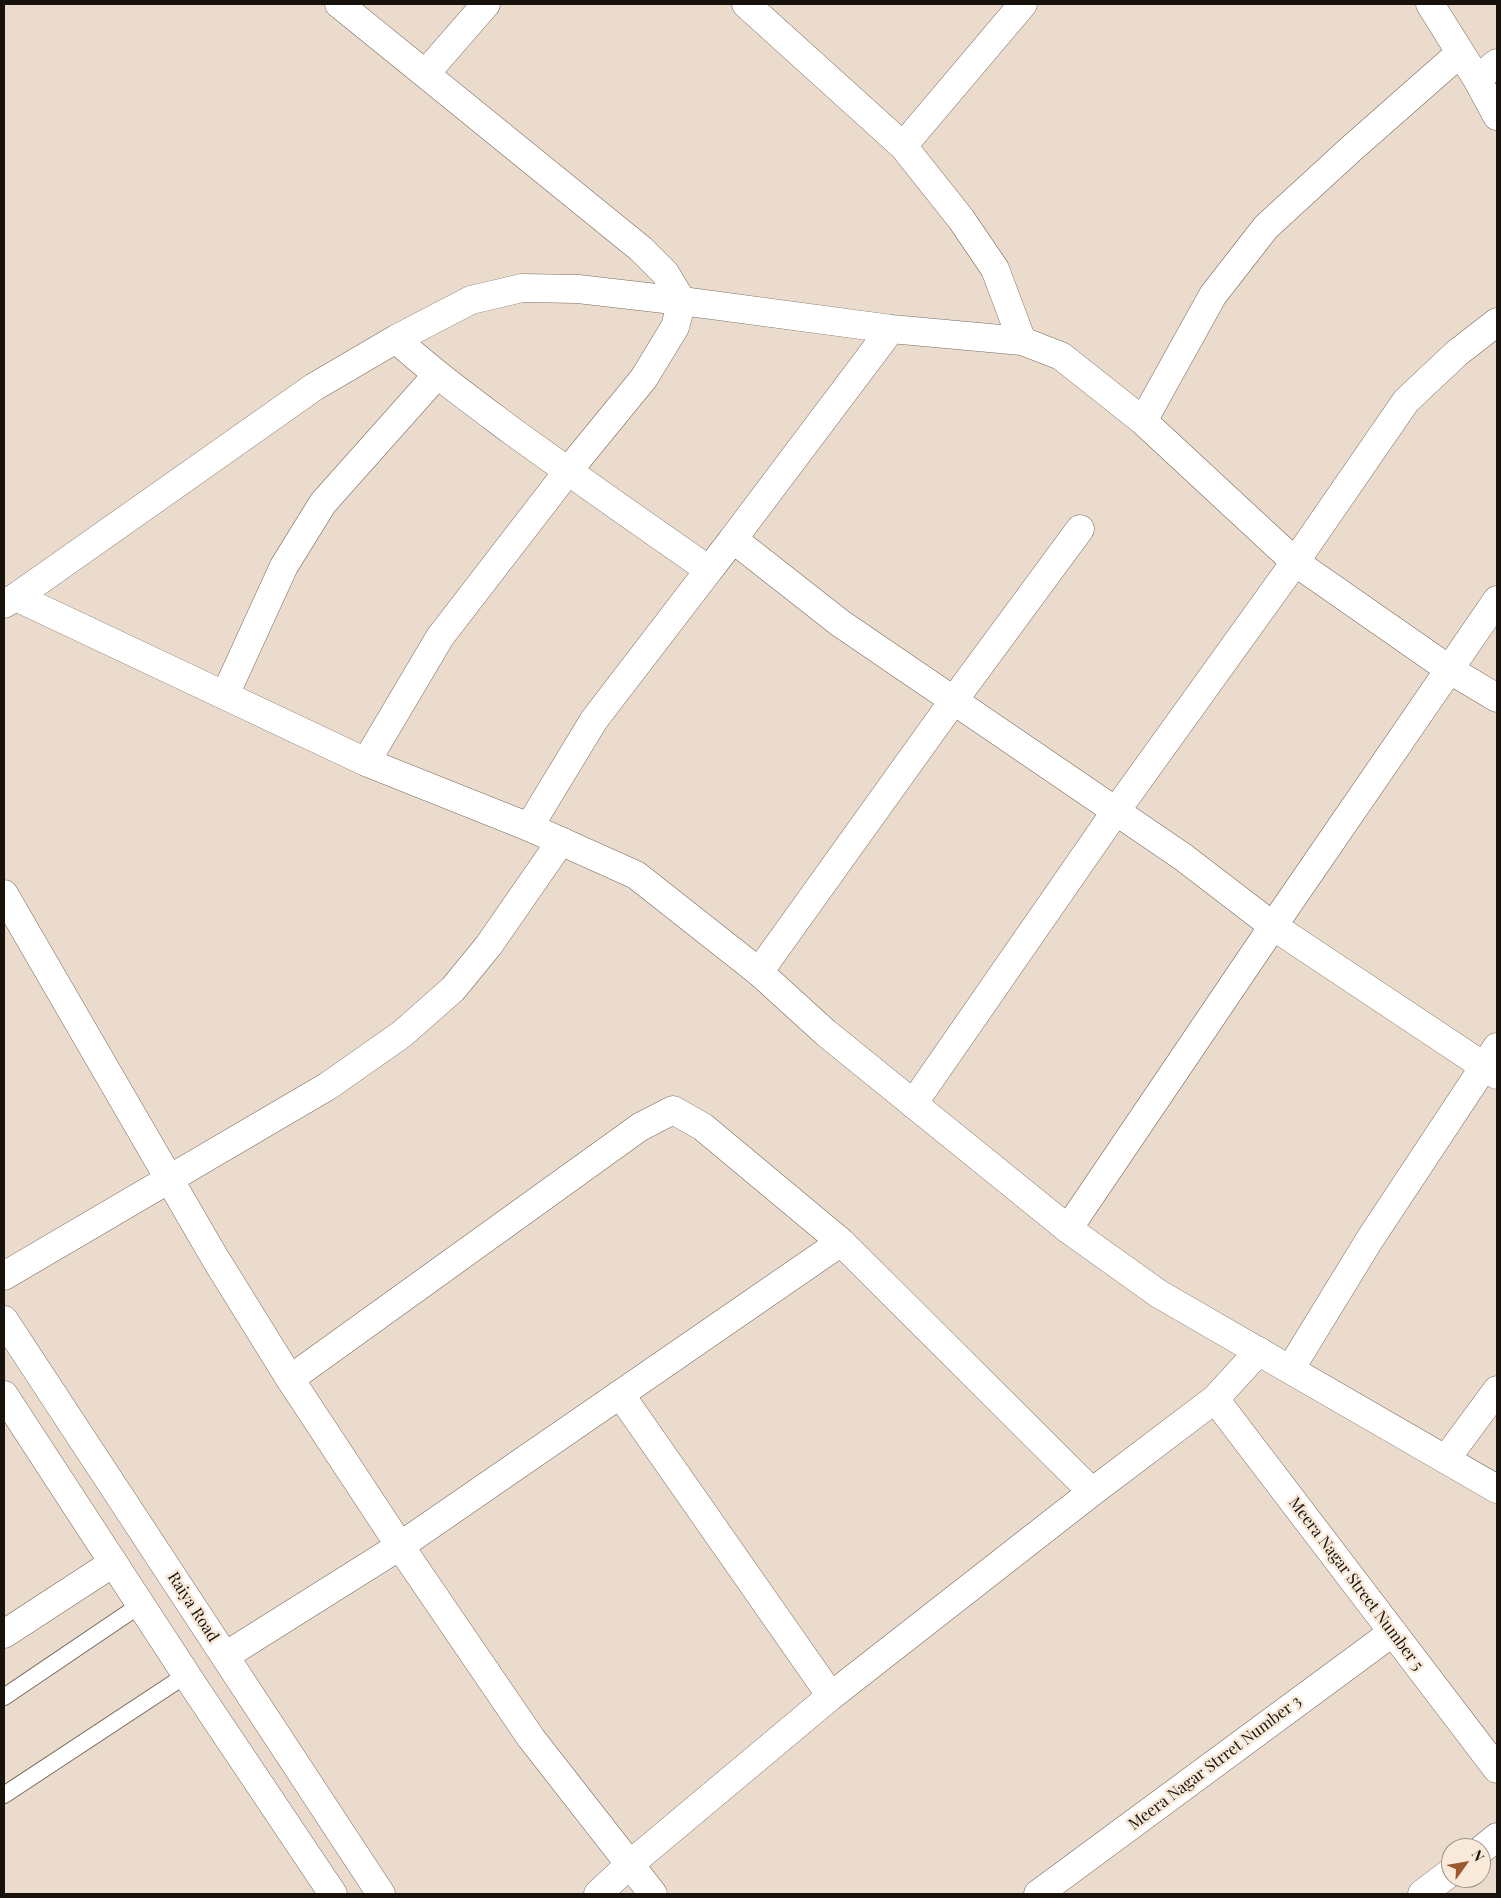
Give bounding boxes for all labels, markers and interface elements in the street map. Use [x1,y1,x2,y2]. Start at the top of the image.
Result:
street label: Meera Nagar Street Number 5 [1285,1494,1427,1674]
street label: Raiya Road [163,1568,223,1646]
street label: Meera Nagar Strret Number 3 [1125,1692,1305,1834]
north arrow [1441,1838,1491,1888]
text: N [1468,1846,1489,1865]

